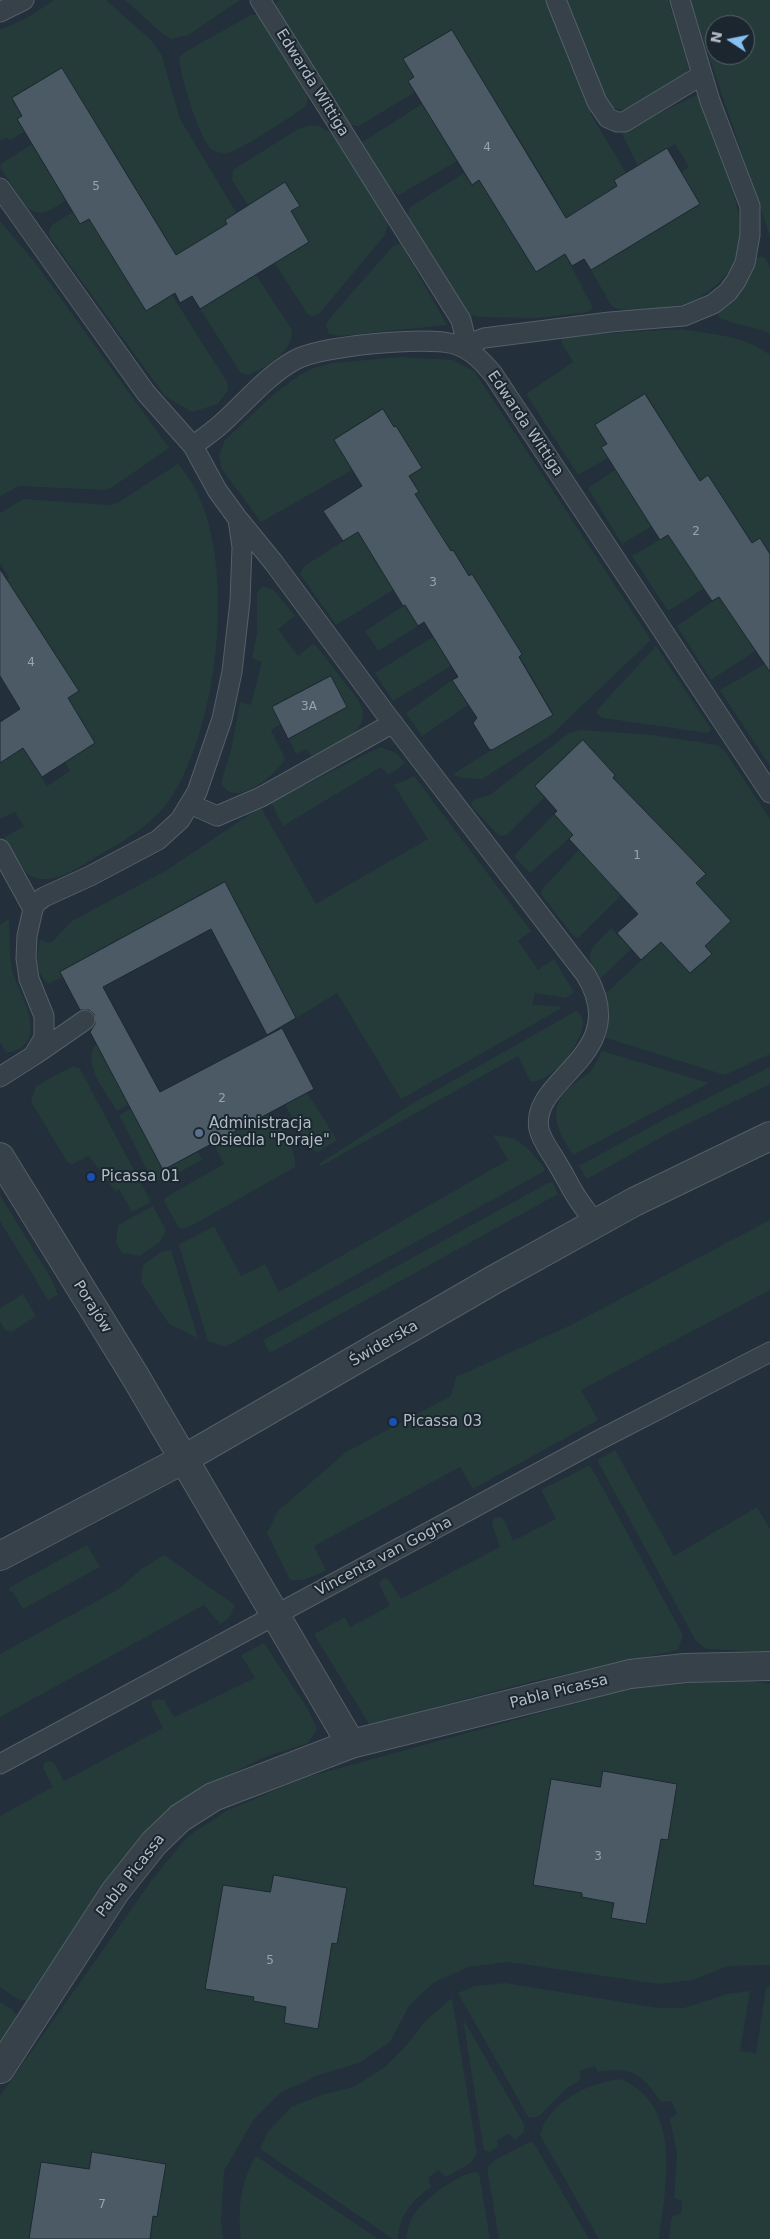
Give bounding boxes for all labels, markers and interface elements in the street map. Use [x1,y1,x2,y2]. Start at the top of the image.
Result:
north arrow [705,15,755,65]
street label: Edwarda Wittiga [272,26,352,140]
text: N [707,30,725,45]
house number: 4 [483,141,491,155]
house number: 5 [92,180,100,194]
street label: Edwarda Wittiga [483,368,567,480]
house number: 2 [692,525,700,539]
house number: 3 [429,576,437,590]
house number: 4 [27,656,35,670]
house number: 3A [301,700,317,714]
house number: 1 [633,849,641,863]
house number: 2 [218,1092,226,1106]
place label: Administracja Osiedla "Poraje" [209,1115,330,1150]
marker: Administracja Osiedla "Poraje" [193,1127,205,1139]
place label: Picassa 01 [101,1168,180,1186]
marker: Picassa 01 [85,1171,97,1183]
street label: Porajów [69,1277,115,1337]
street label: Świderska [346,1317,422,1371]
place label: Picassa 03 [403,1413,482,1431]
marker: Picassa 03 [387,1416,399,1428]
street label: Vincenta van Gogha [313,1513,455,1601]
street label: Pabla Picassa [508,1671,610,1713]
street label: Pabla Picassa [93,1831,169,1921]
house number: 3 [594,1850,602,1864]
house number: 5 [266,1954,274,1968]
house number: 7 [98,2198,106,2212]

